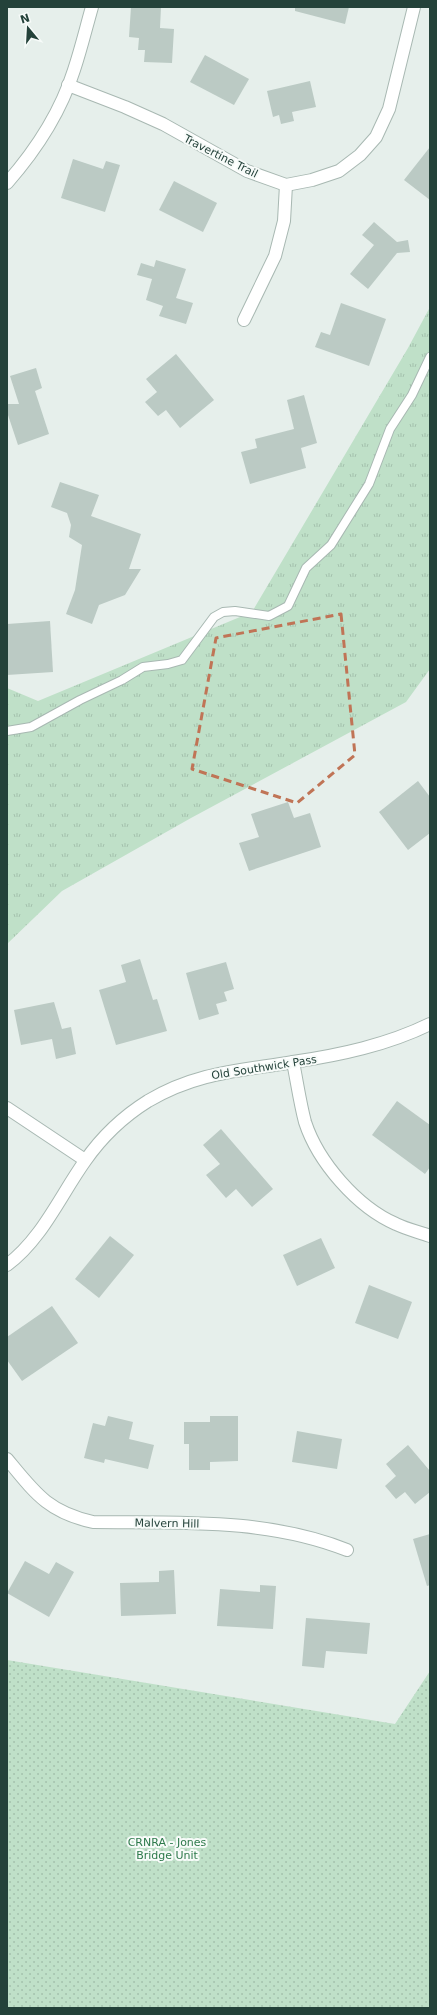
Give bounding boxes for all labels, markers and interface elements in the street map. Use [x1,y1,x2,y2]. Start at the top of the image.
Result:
north arrow [8,8,48,48]
text: N [19,11,31,27]
street label: Travertine Trail [181,132,260,181]
street label: Old Southwick Pass [210,1053,318,1082]
street label: Malvern Hill [134,1516,200,1531]
park label: CRNRA - Jones Bridge Unit [128,1836,207,1862]

